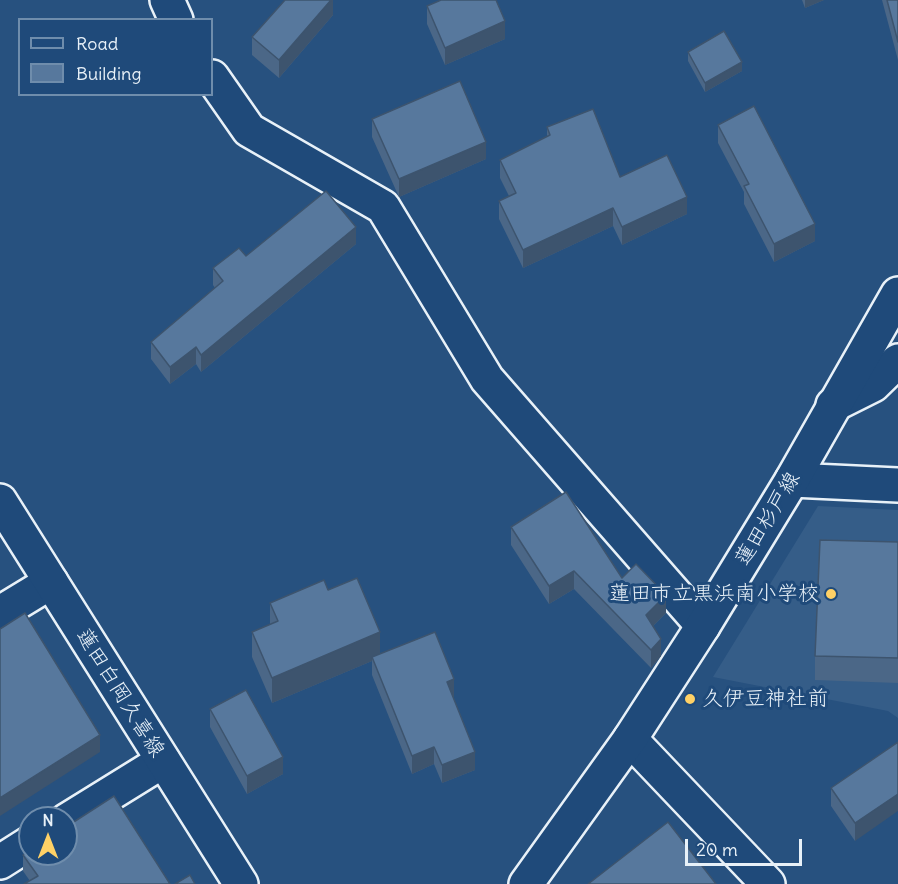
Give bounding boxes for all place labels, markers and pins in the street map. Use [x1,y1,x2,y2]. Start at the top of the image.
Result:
place label: 蓮田市立黒浜南小学校 [609,581,819,607]
marker: 蓮田市立黒浜南小学校 [824,587,838,601]
place label: 久伊豆神社前 [702,686,828,712]
marker: 久伊豆神社前 [683,692,697,706]

